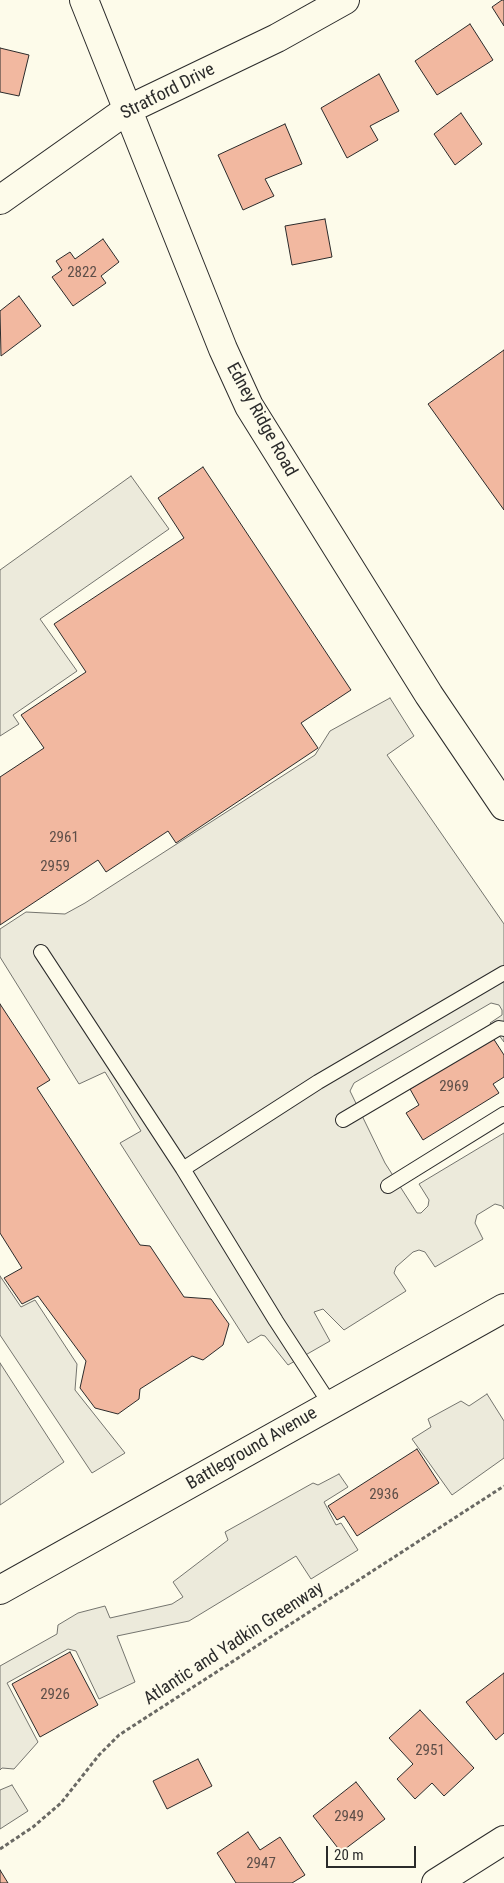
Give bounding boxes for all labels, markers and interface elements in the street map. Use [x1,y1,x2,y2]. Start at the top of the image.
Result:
street label: Stratford Drive [117,59,219,125]
house number: 2822 [67,264,97,282]
street label: Edney Ridge Road [221,359,301,481]
house number: 2961 [49,829,79,847]
house number: 2959 [40,858,70,876]
house number: 2969 [439,1078,469,1096]
street label: Battleground Avenue [183,1403,321,1495]
house number: 2936 [369,1486,399,1504]
street label: Atlantic and Yadkin Greenway [140,1578,328,1710]
house number: 2926 [40,1686,70,1704]
house number: 2951 [415,1742,445,1760]
house number: 2949 [334,1808,364,1826]
scale bar [329,1836,419,1868]
text: 20 m [334,1846,364,1864]
house number: 2947 [246,1855,276,1873]

